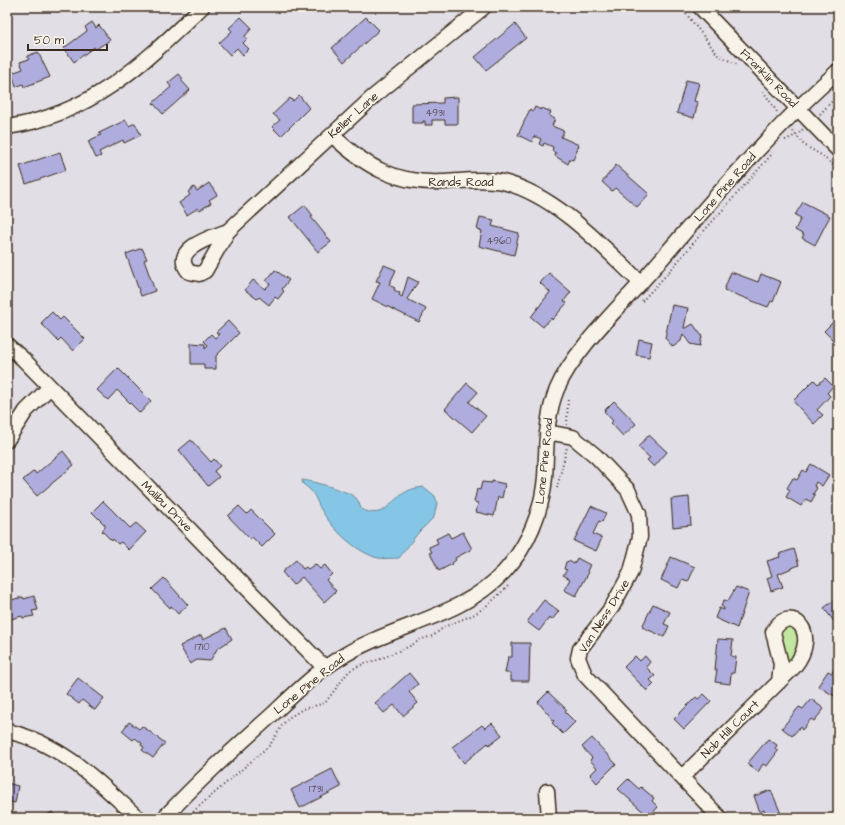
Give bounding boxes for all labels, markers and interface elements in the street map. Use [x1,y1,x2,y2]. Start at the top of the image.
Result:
scale bar [28,26,107,52]
text: 50 m [34,32,65,49]
street label: Franklin Road [736,45,801,112]
street label: Keller Lane [324,88,383,143]
house number: 4931 [426,106,445,120]
street label: Lone Pine Road [691,149,760,226]
street label: Rands Road [428,174,494,191]
house number: 4960 [486,234,512,248]
street label: Lone Pine Road [532,417,557,505]
street label: Malibu Drive [137,477,196,536]
street label: Van Ness Drive [575,576,634,656]
house number: 1710 [194,640,210,654]
street label: Lone Pine Road [270,651,348,718]
street label: Nob Hill Court [697,696,763,762]
house number: 1731 [309,782,324,796]

